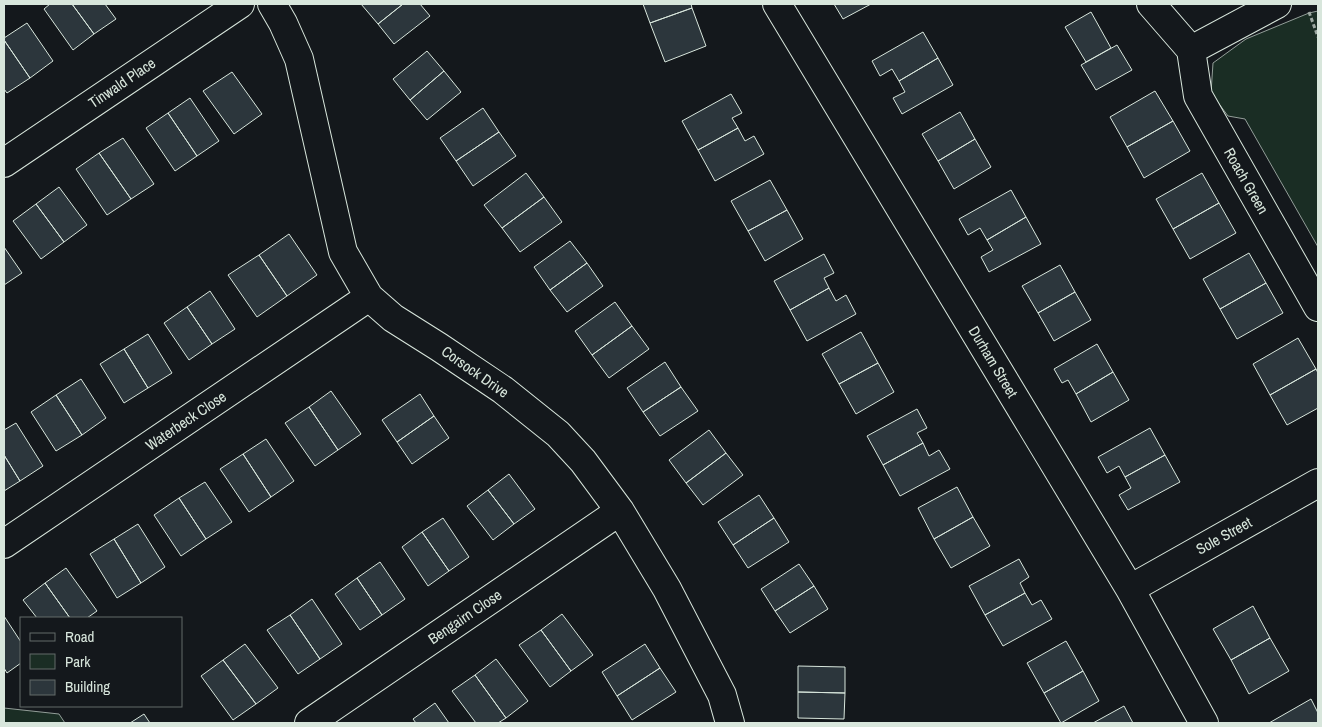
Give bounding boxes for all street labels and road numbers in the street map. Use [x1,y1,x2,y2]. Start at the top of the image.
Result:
street label: Tinwald Place [84,52,160,113]
street label: Roach Green [1219,144,1274,218]
street label: Durham Street [964,322,1023,402]
street label: Corsock Drive [437,341,513,403]
street label: Waterbeck Close [141,386,230,455]
street label: Sole Street [1192,511,1256,559]
street label: Bengairn Close [424,584,506,649]

